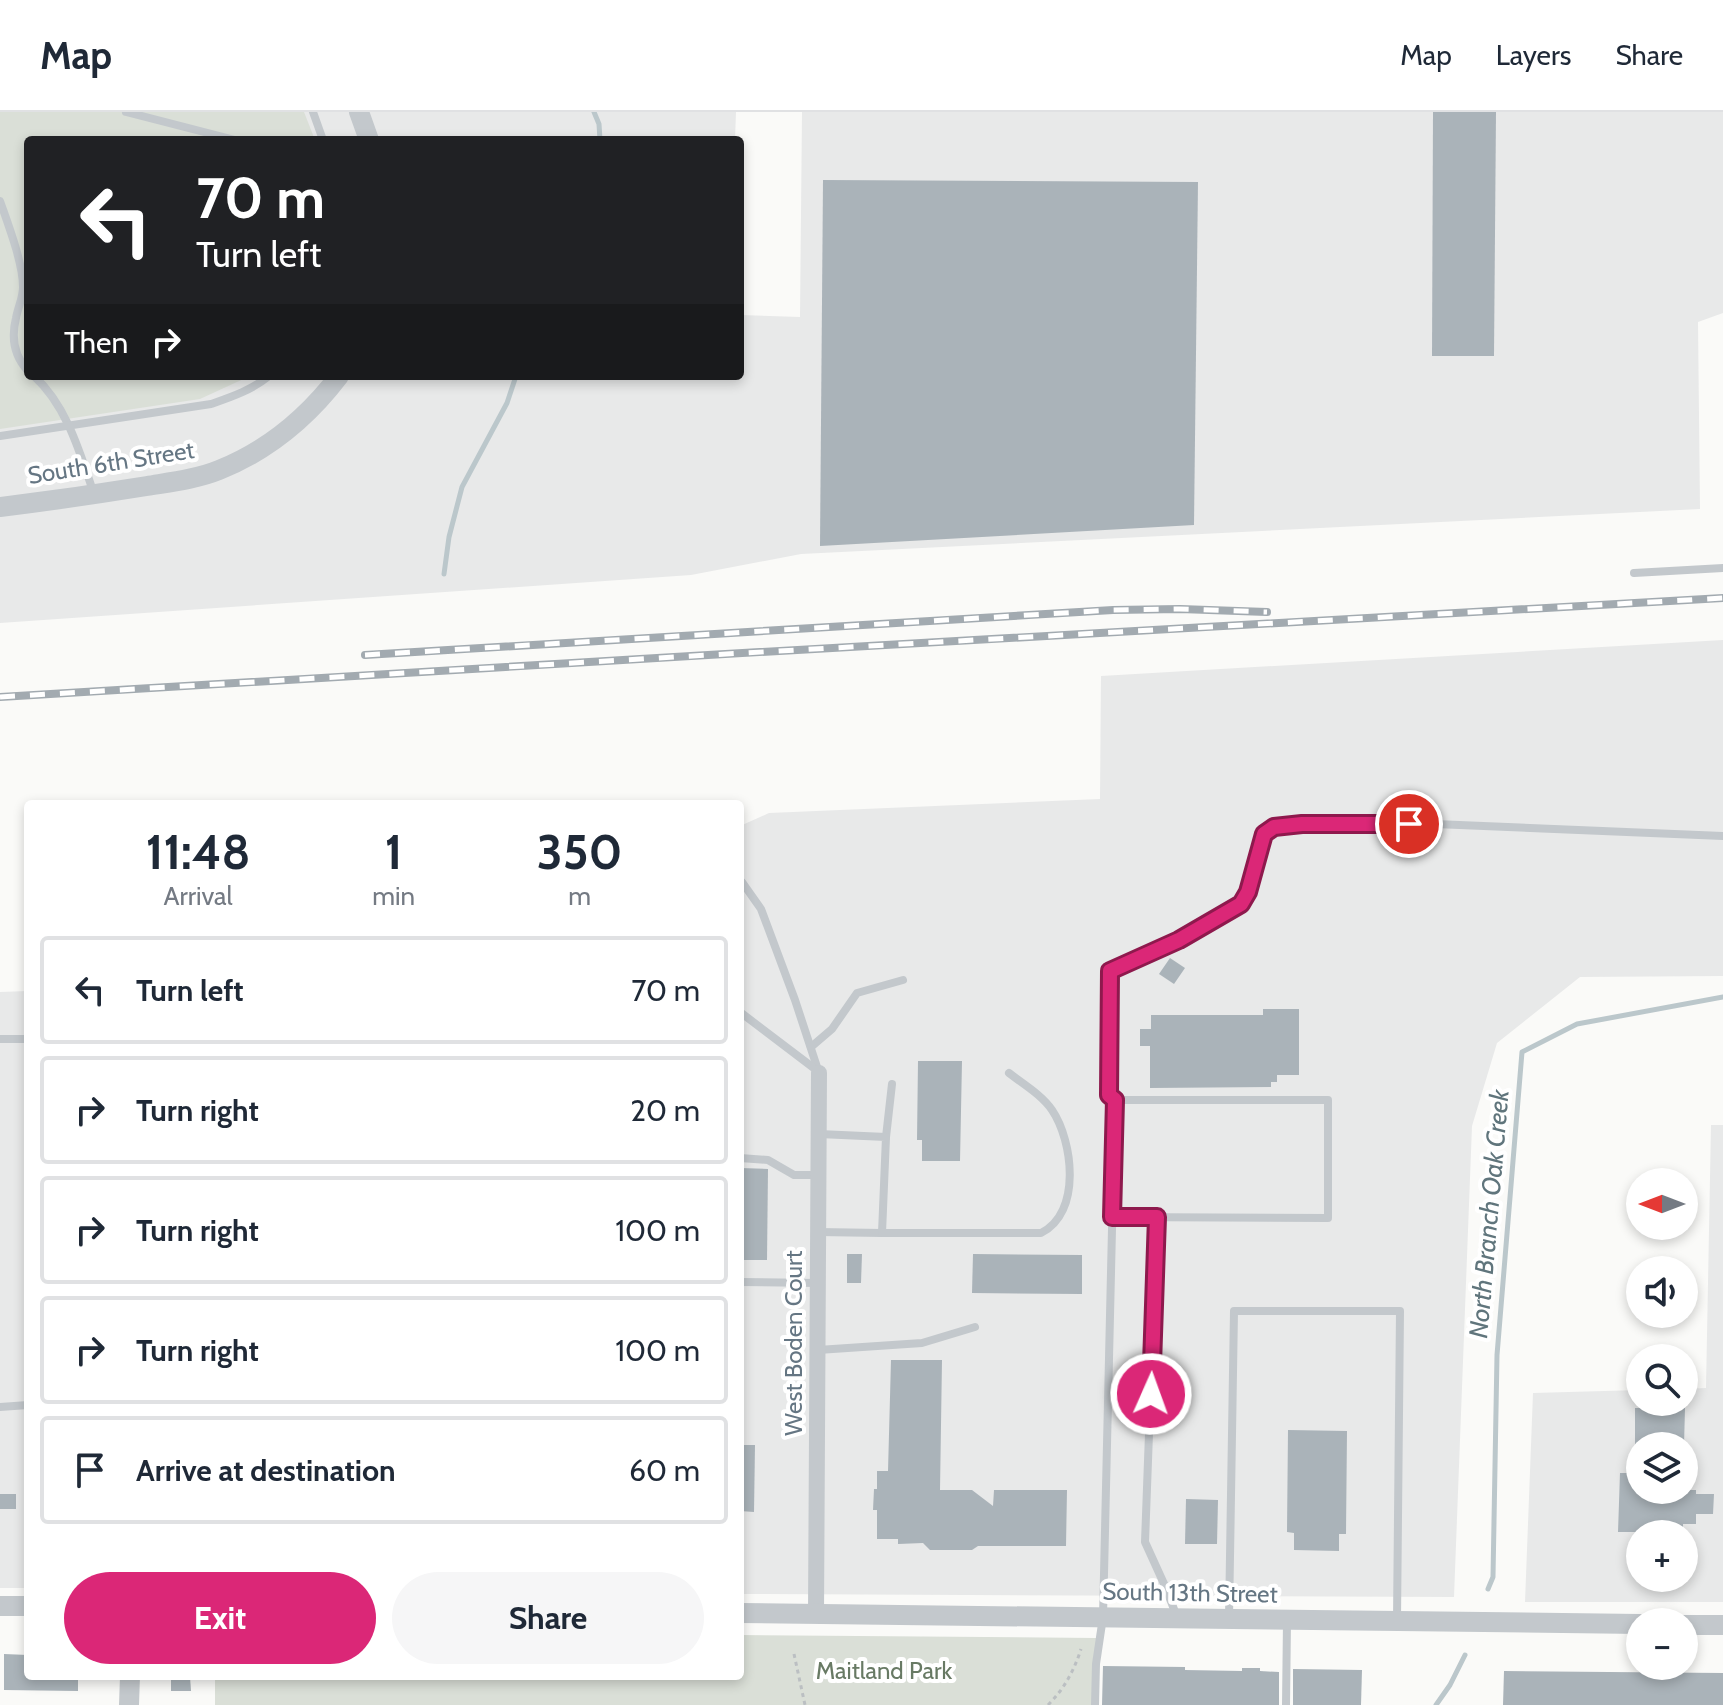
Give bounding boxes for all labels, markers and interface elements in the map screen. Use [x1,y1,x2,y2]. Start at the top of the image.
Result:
text: Map [40,32,112,79]
text: Map [1400,38,1452,72]
text: Layers [1496,38,1571,72]
text: Share [1615,38,1683,72]
text: 70 m [196,164,325,232]
icon: left [64,168,168,272]
text: Turn left [196,232,321,276]
icon: right [144,320,188,364]
text: Then [64,324,128,361]
street label: South 6th Street [26,435,196,490]
pin [1375,790,1443,858]
icon: arrive [1387,802,1431,846]
text: 11:48 [146,823,251,881]
text: 1 [385,823,403,881]
text: 350 [537,823,622,881]
text: Arrival [164,880,233,912]
text: min [372,880,415,912]
text: m [568,880,591,912]
icon: left [68,968,112,1012]
text: Turn left [136,972,244,1009]
text: 70 m [631,972,700,1009]
water label: North Branch Oak Creek [1462,1087,1516,1340]
icon: right [68,1088,112,1132]
text: Turn right [136,1092,259,1129]
text: 20 m [630,1092,700,1129]
north arrow [1626,1168,1698,1240]
map controls [1626,1168,1698,1680]
icon: right [68,1208,112,1252]
text: Turn right [136,1212,259,1249]
text: 100 m [615,1212,700,1249]
street label: West Boden Court [779,1250,808,1436]
button: sound [1626,1256,1698,1328]
icon: right [68,1328,112,1372]
text: Turn right [136,1332,259,1369]
text: 100 m [615,1332,700,1369]
button: search [1626,1344,1698,1416]
position arrow [1109,1352,1193,1436]
button: layers [1626,1432,1698,1504]
icon: arrive [68,1448,112,1492]
text: Arrive at destination [136,1452,396,1489]
text: 60 m [629,1452,700,1489]
button: + [1626,1520,1698,1592]
button: Exit [64,1572,376,1664]
button: Share [392,1572,704,1664]
street label: South 13th Street [1102,1576,1278,1609]
button: − [1626,1608,1698,1680]
park label: Maitland Park [816,1656,953,1685]

